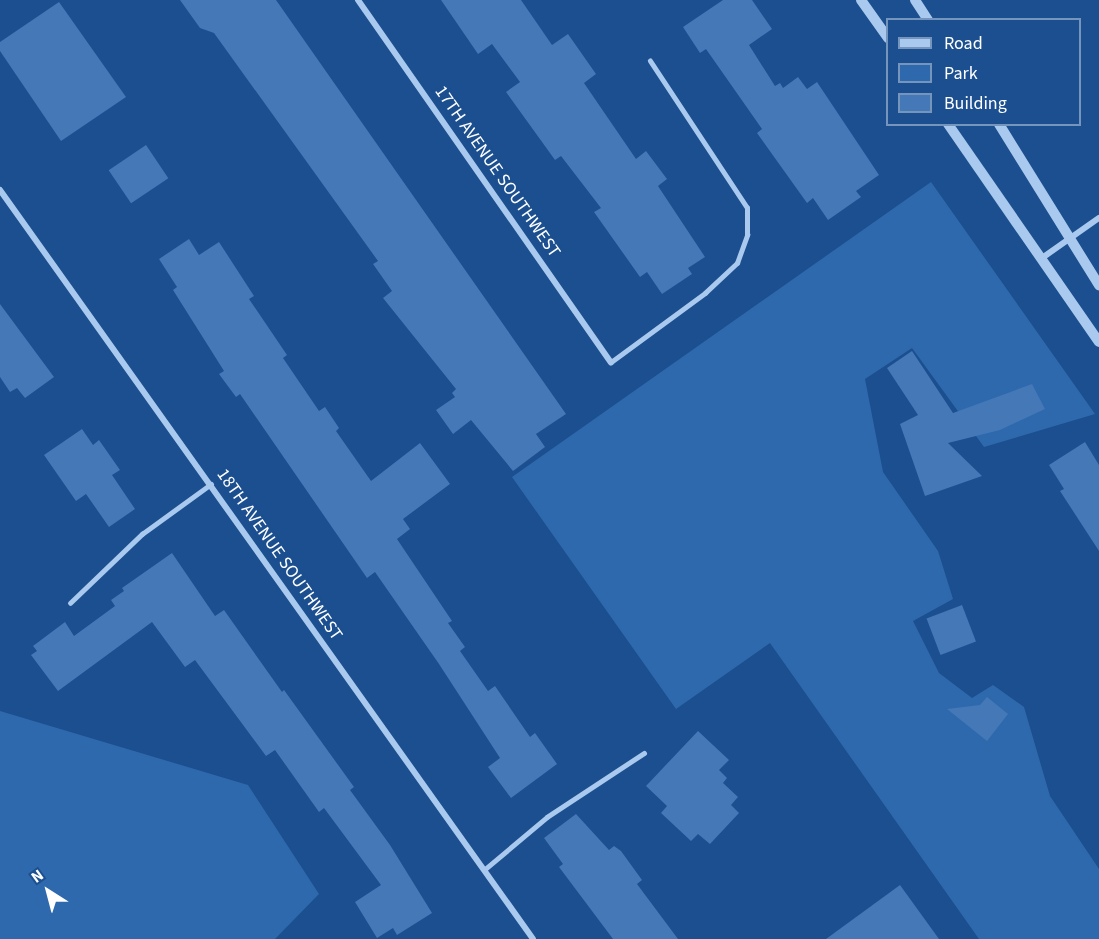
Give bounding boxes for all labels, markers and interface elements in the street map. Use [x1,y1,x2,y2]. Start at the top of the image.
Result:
legend [886,18,1081,126]
text: Road [944,31,983,56]
text: Park [944,61,978,86]
street label: 17TH AVENUE SOUTHWEST [429,82,565,262]
text: Building [944,91,1007,116]
street label: 18TH AVENUE SOUTHWEST [211,465,347,645]
north arrow [18,861,78,921]
text: N [27,864,48,888]

